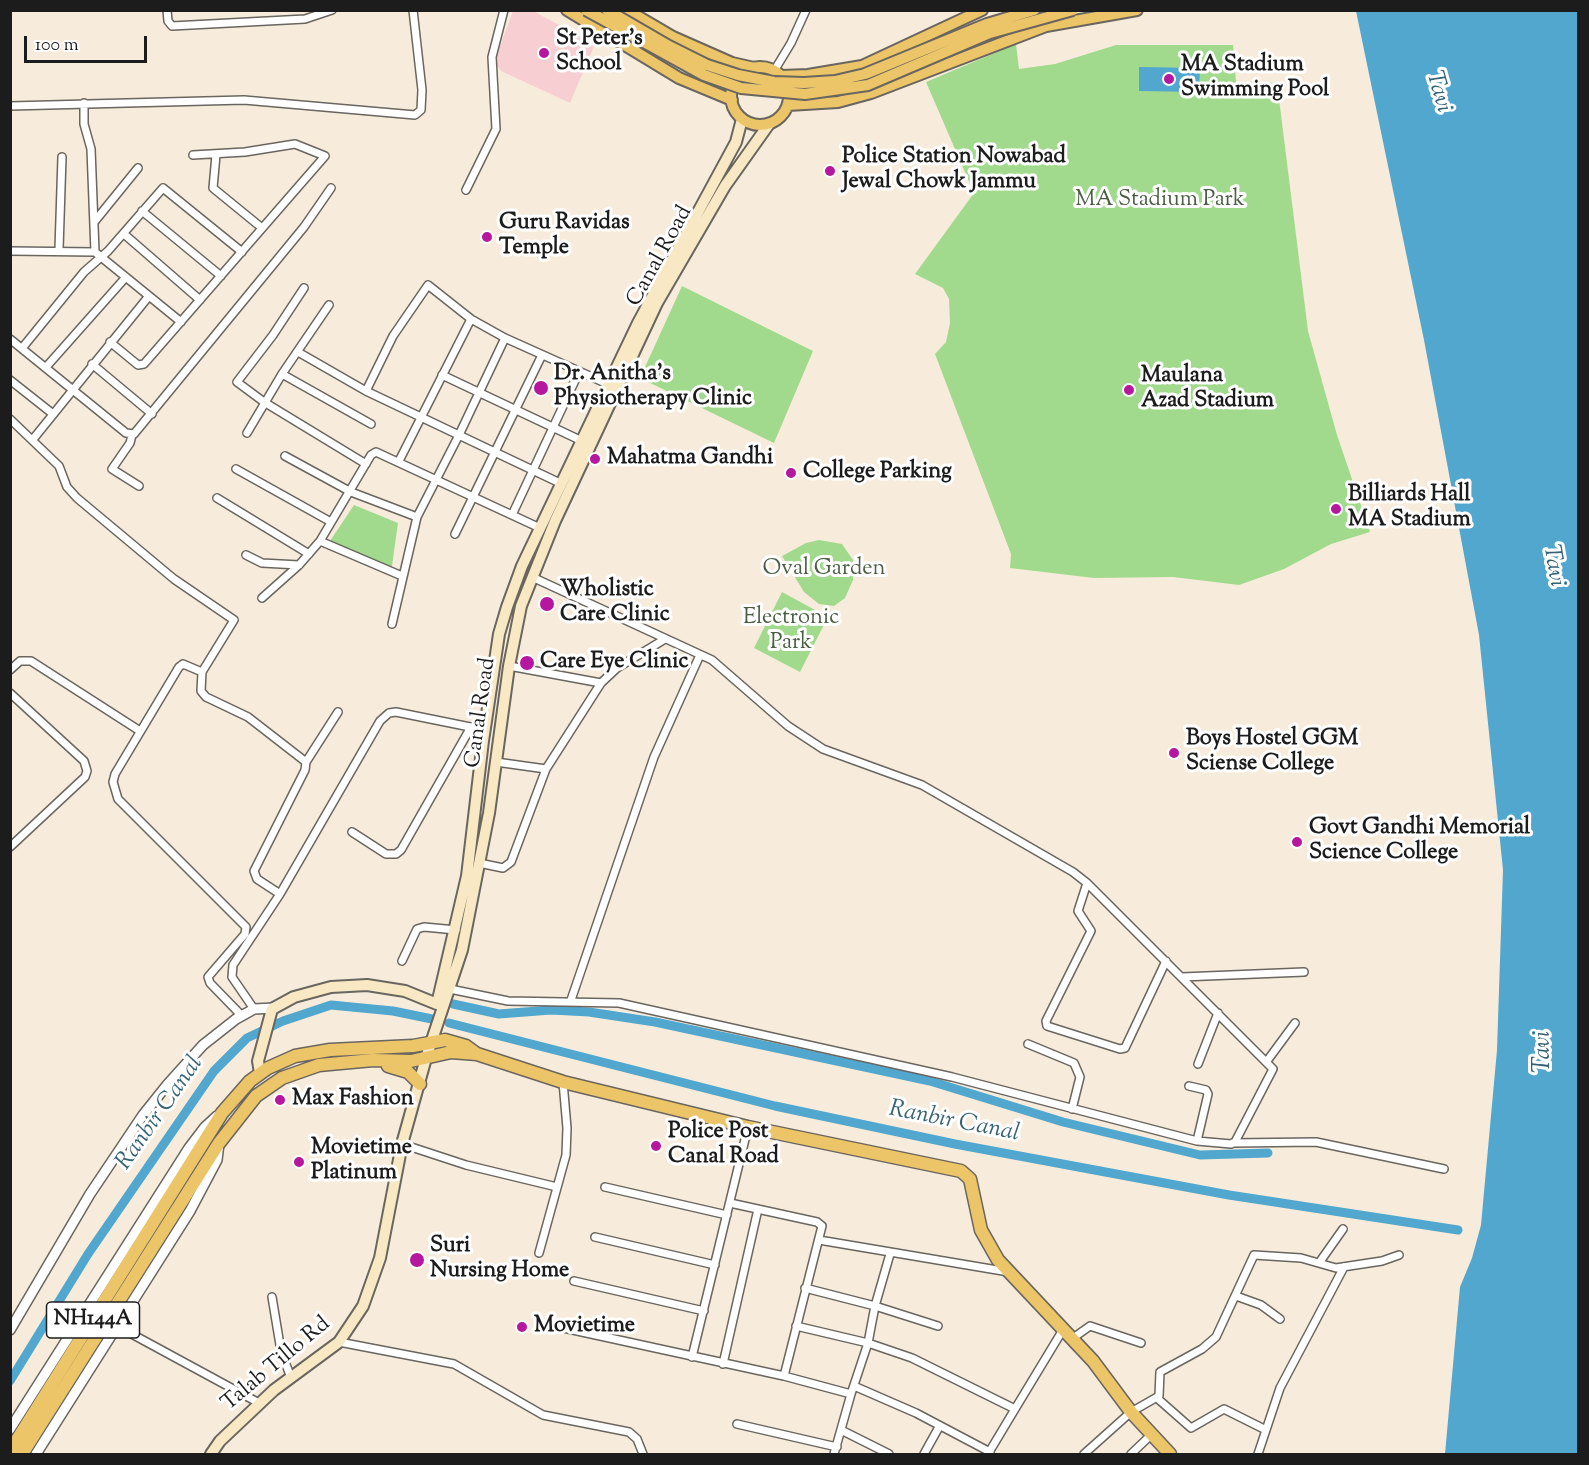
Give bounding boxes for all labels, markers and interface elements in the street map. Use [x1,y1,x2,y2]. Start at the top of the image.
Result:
scale bar [27,24,150,62]
place label: St Peter's School [556,27,643,78]
text: 100 m [35,33,79,59]
marker: St Peter's School [537,46,551,60]
place label: MA Stadium Swimming Pool [1181,53,1329,104]
water label: Tavi [1417,68,1457,116]
marker: MA Stadium Swimming Pool [1162,72,1176,86]
place label: Police Station Nowabad Jewal Chowk Jammu [842,145,1066,196]
marker: Police Station Nowabad Jewal Chowk Jammu [823,164,837,178]
park label: MA Stadium Park [1075,188,1245,214]
street label: Canal Road [623,202,699,312]
place label: Guru Ravidas Temple [499,211,630,262]
marker: Guru Ravidas Temple [480,230,494,244]
place label: Dr. Anitha's Physiotherapy Clinic [554,362,752,414]
place label: Maulana Azad Stadium [1141,364,1274,416]
marker: Dr. Anitha's Physiotherapy Clinic [532,379,550,397]
marker: Maulana Azad Stadium [1122,383,1136,397]
place label: Mahatma Gandhi [607,446,773,472]
marker: Mahatma Gandhi [588,452,602,466]
place label: College Parking [803,460,952,486]
marker: College Parking [784,466,798,480]
place label: Billiards Hall MA Stadium [1348,483,1471,534]
marker: Billiards Hall MA Stadium [1329,502,1343,516]
water label: Tavi [1534,543,1570,589]
park label: Oval Garden [763,557,885,583]
place label: Wholistic Care Clinic [560,578,670,630]
marker: Wholistic Care Clinic [538,595,556,613]
park label: Electronic Park [743,606,839,658]
place label: Care Eye Clinic [540,650,688,676]
marker: Care Eye Clinic [518,654,536,672]
street label: Canal Road [461,656,503,770]
place label: Boys Hostel GGM Sciense College [1186,727,1358,778]
marker: Boys Hostel GGM Sciense College [1167,746,1181,760]
place label: Govt Gandhi Memorial Science College [1309,816,1530,867]
marker: Govt Gandhi Memorial Science College [1290,835,1304,849]
water label: Tavi [1531,1031,1559,1073]
water label: Ranbir Canal [111,1052,211,1176]
place label: Max Fashion [292,1087,414,1113]
marker: Max Fashion [273,1093,287,1107]
water label: Ranbir Canal [886,1096,1022,1150]
place label: Police Post Canal Road [668,1120,779,1172]
place label: Movietime Platinum [311,1136,412,1188]
marker: Police Post Canal Road [649,1139,663,1153]
marker: Movietime Platinum [292,1155,306,1169]
place label: Suri Nursing Home [430,1234,569,1286]
marker: Suri Nursing Home [408,1251,426,1269]
road number: NH144A [46,1302,140,1338]
street label: Talab Tillo Rd [217,1312,337,1418]
place label: Movietime [534,1314,635,1340]
marker: Movietime [515,1320,529,1334]

